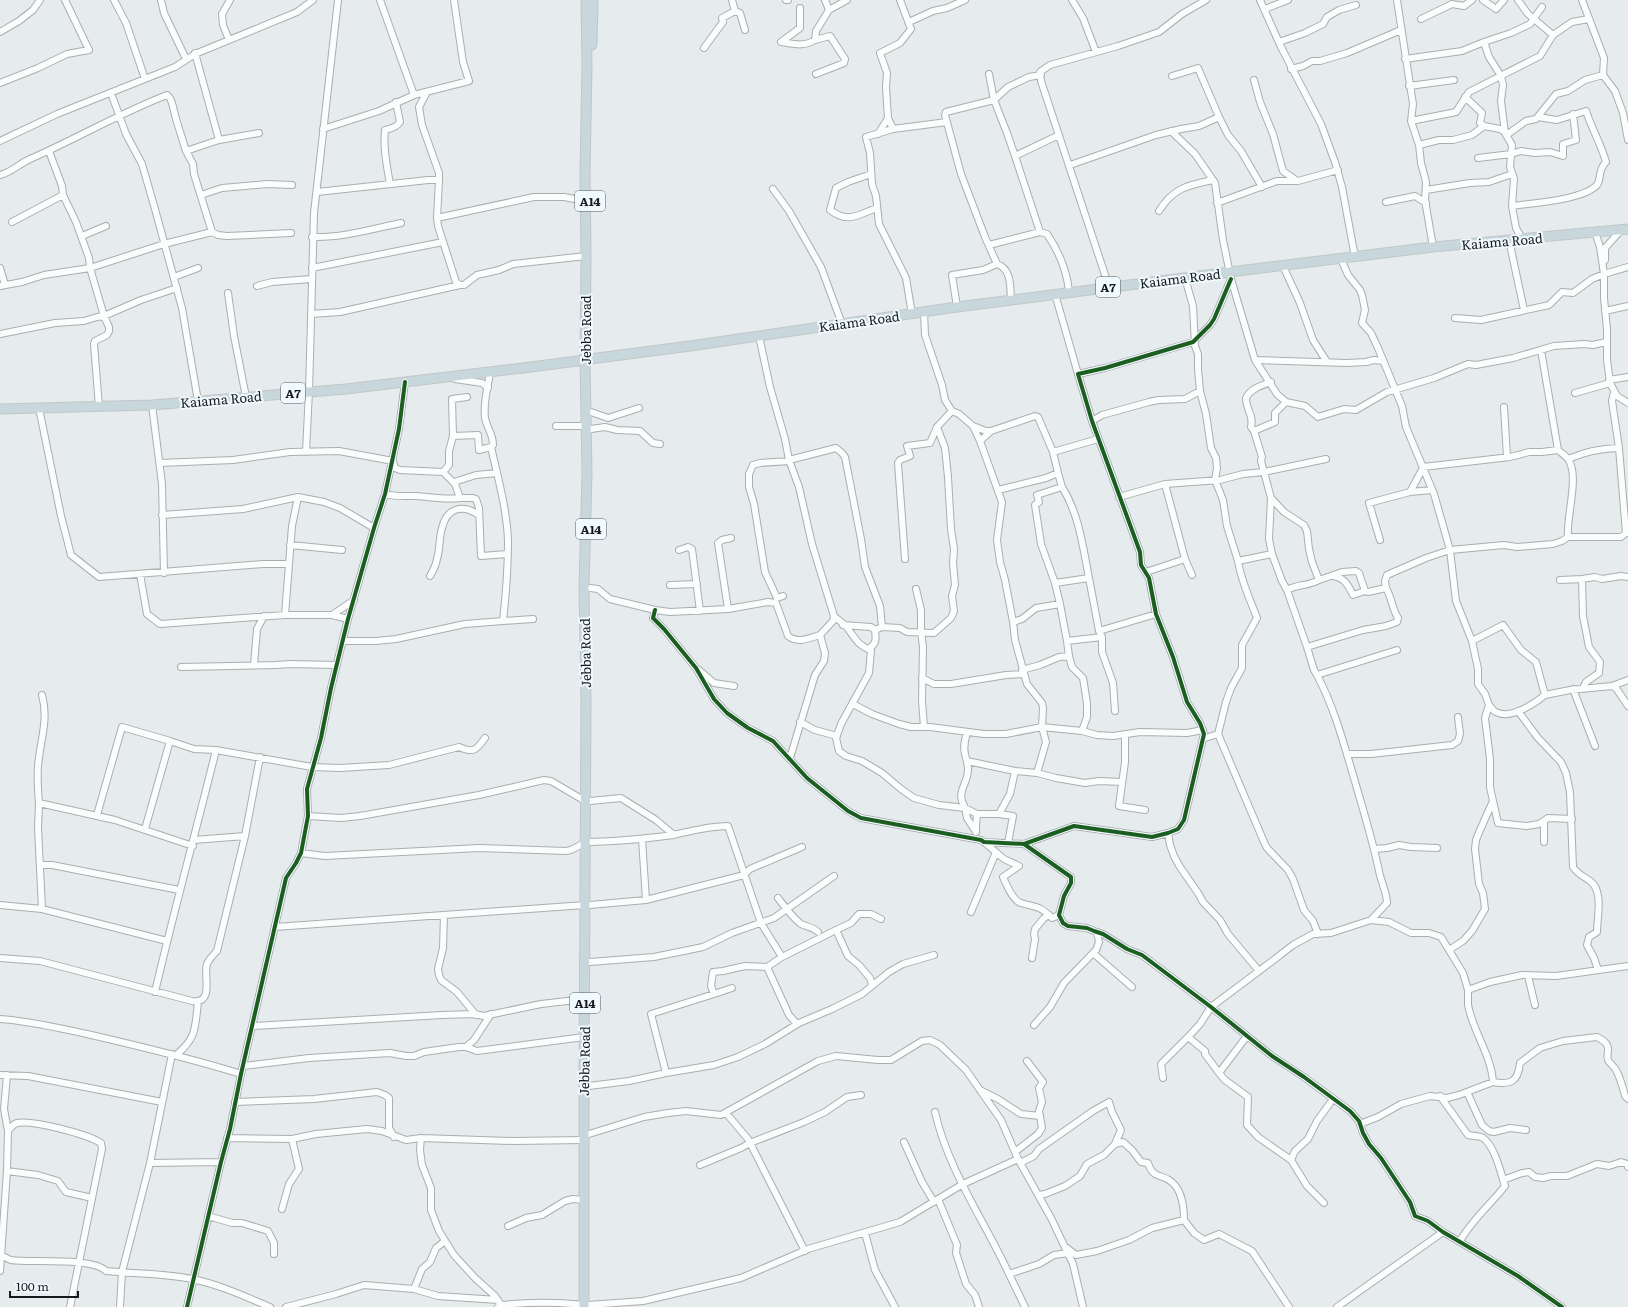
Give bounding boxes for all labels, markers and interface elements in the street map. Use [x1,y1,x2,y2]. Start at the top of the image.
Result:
road number: A14 [575,191,605,211]
street label: Kaiama Road [1461,228,1544,254]
street label: Kaiama Road [1138,264,1222,292]
road number: A7 [1096,277,1120,297]
street label: Jebba Road [576,295,595,365]
street label: Kaiama Road [817,306,901,336]
road number: A7 [281,383,305,403]
street label: Kaiama Road [180,386,263,412]
road number: A14 [576,519,606,539]
street label: Jebba Road [575,618,595,688]
road number: A14 [570,993,600,1013]
street label: Jebba Road [574,1026,594,1096]
scale bar [10,1273,78,1299]
text: 100 m [16,1277,49,1295]

